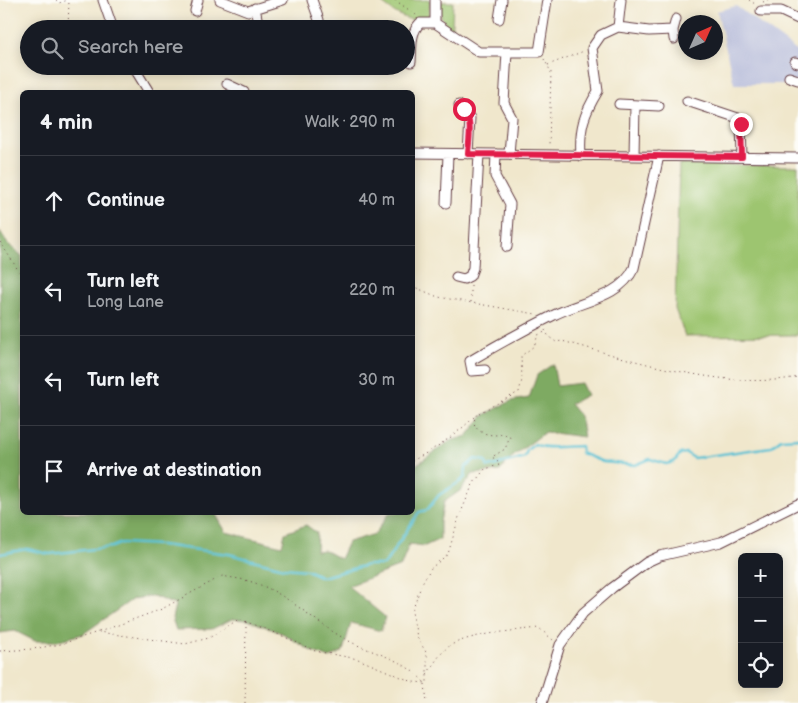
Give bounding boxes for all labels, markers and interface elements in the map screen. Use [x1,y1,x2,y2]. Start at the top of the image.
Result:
north arrow [678,15,723,60]
search box [20,20,415,75]
icon: search [38,34,66,62]
text: Search here [78,36,183,59]
route start [453,98,476,121]
text: 4 min [40,110,93,135]
text: Walk · 290 m [305,113,395,132]
route end [730,113,753,136]
icon: ahead [40,187,68,215]
text: Continue [87,189,165,212]
text: 40 m [358,191,395,210]
text: Turn left [87,270,159,293]
icon: left [40,277,68,305]
text: 220 m [349,281,395,300]
text: Long Lane [87,293,164,312]
icon: left [40,367,68,395]
text: Turn left [87,369,159,392]
text: 30 m [358,371,395,390]
icon: arrive [40,457,68,485]
text: Arrive at destination [87,459,262,482]
map controls [738,553,783,688]
button: + [738,553,783,598]
button: − [738,598,783,643]
button: locate [738,643,783,688]

